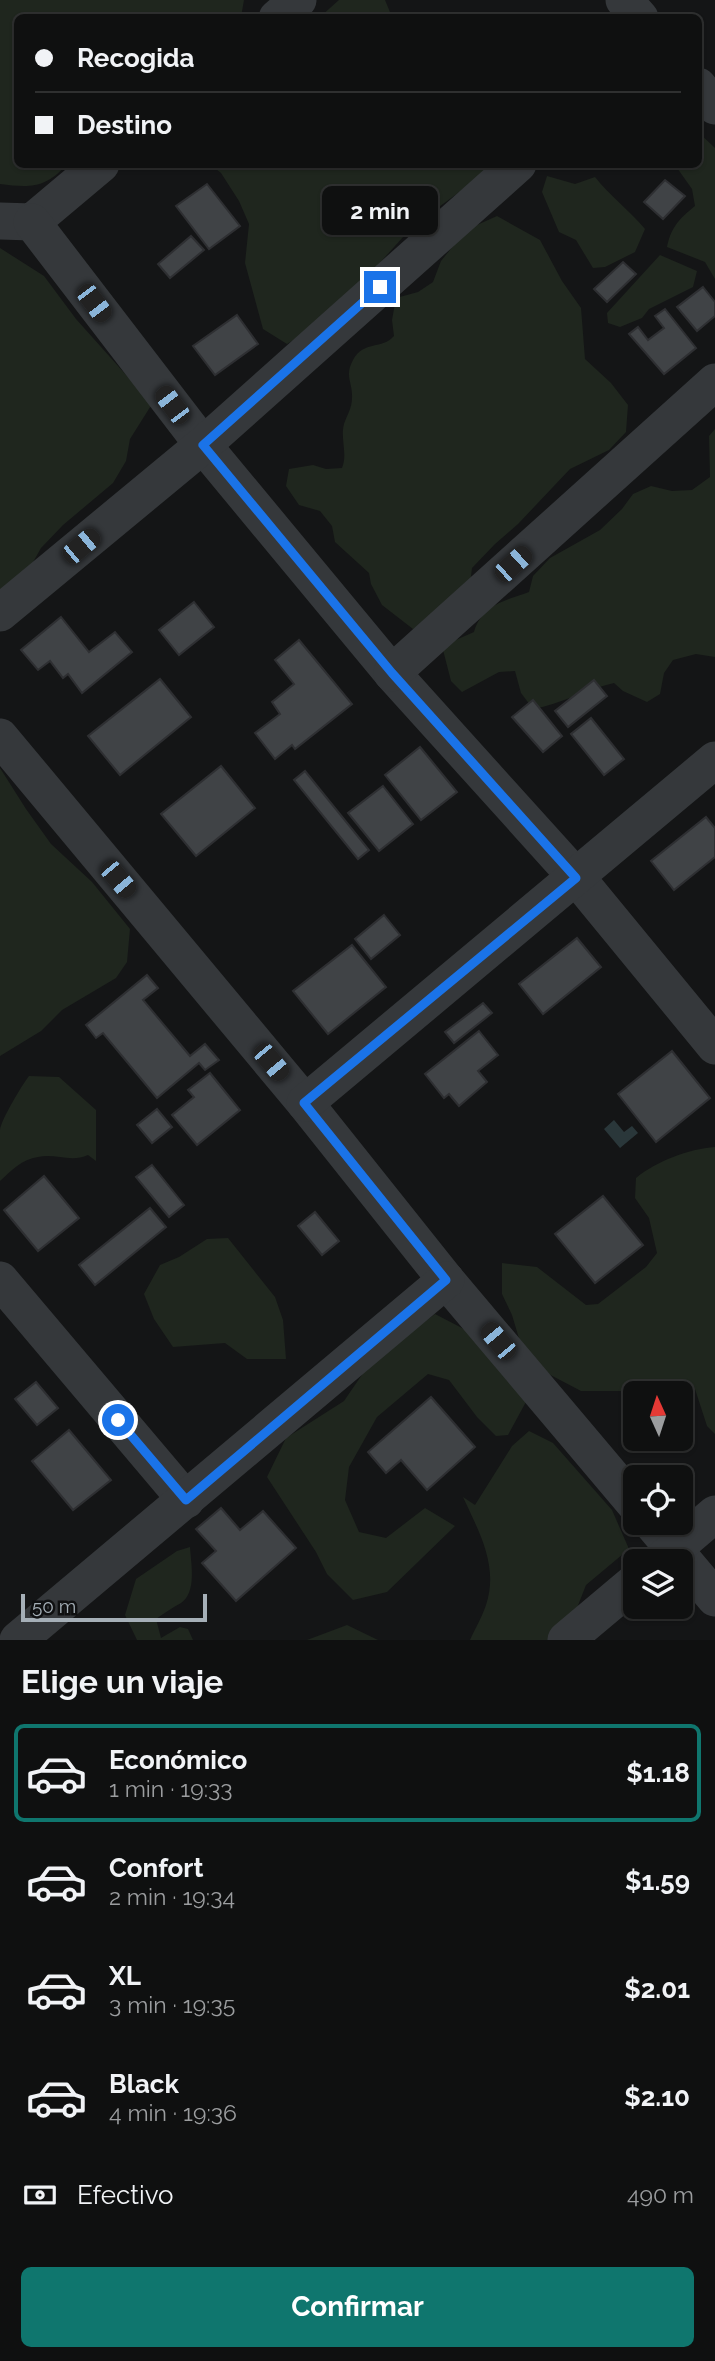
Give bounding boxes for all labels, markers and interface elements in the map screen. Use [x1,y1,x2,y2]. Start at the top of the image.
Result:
text: Recogida [77,43,195,73]
text: Destino [77,110,172,140]
callout: 2 min [322,186,438,234]
text: 2 min [350,197,410,224]
route end [364,271,396,303]
car [73,280,116,326]
car [151,382,194,428]
car [59,524,104,568]
car [491,542,536,586]
car [97,856,140,902]
car [250,1039,293,1085]
car [477,1318,520,1364]
north arrow [623,1381,693,1451]
map controls [623,1381,693,1619]
route start [102,1404,134,1436]
button: locate [623,1465,693,1535]
button: layers [623,1549,693,1619]
scale bar [21,1591,206,1623]
text: 50 m [32,1595,76,1617]
text: Elige un viaje [21,1663,223,1700]
icon: car [25,1742,88,1805]
text: Económico [109,1745,247,1775]
text: $1.18 [626,1758,690,1788]
text: 1 min · 19:33 [109,1775,233,1802]
icon: car [25,1850,88,1913]
text: Confort [109,1853,203,1883]
text: $1.59 [625,1866,690,1896]
text: 2 min · 19:34 [109,1883,235,1910]
icon: car [25,1958,88,2021]
text: XL [109,1961,141,1991]
text: $2.01 [624,1974,690,2004]
text: 3 min · 19:35 [109,1991,235,2018]
icon: car [25,2066,88,2129]
text: Black [109,2069,179,2099]
text: $2.10 [624,2082,690,2112]
text: 4 min · 19:36 [109,2099,237,2126]
icon: cash [21,2176,59,2214]
text: Efectivo [77,2180,174,2210]
text: 490 m [627,2181,694,2208]
button: Confirmar [21,2267,694,2347]

